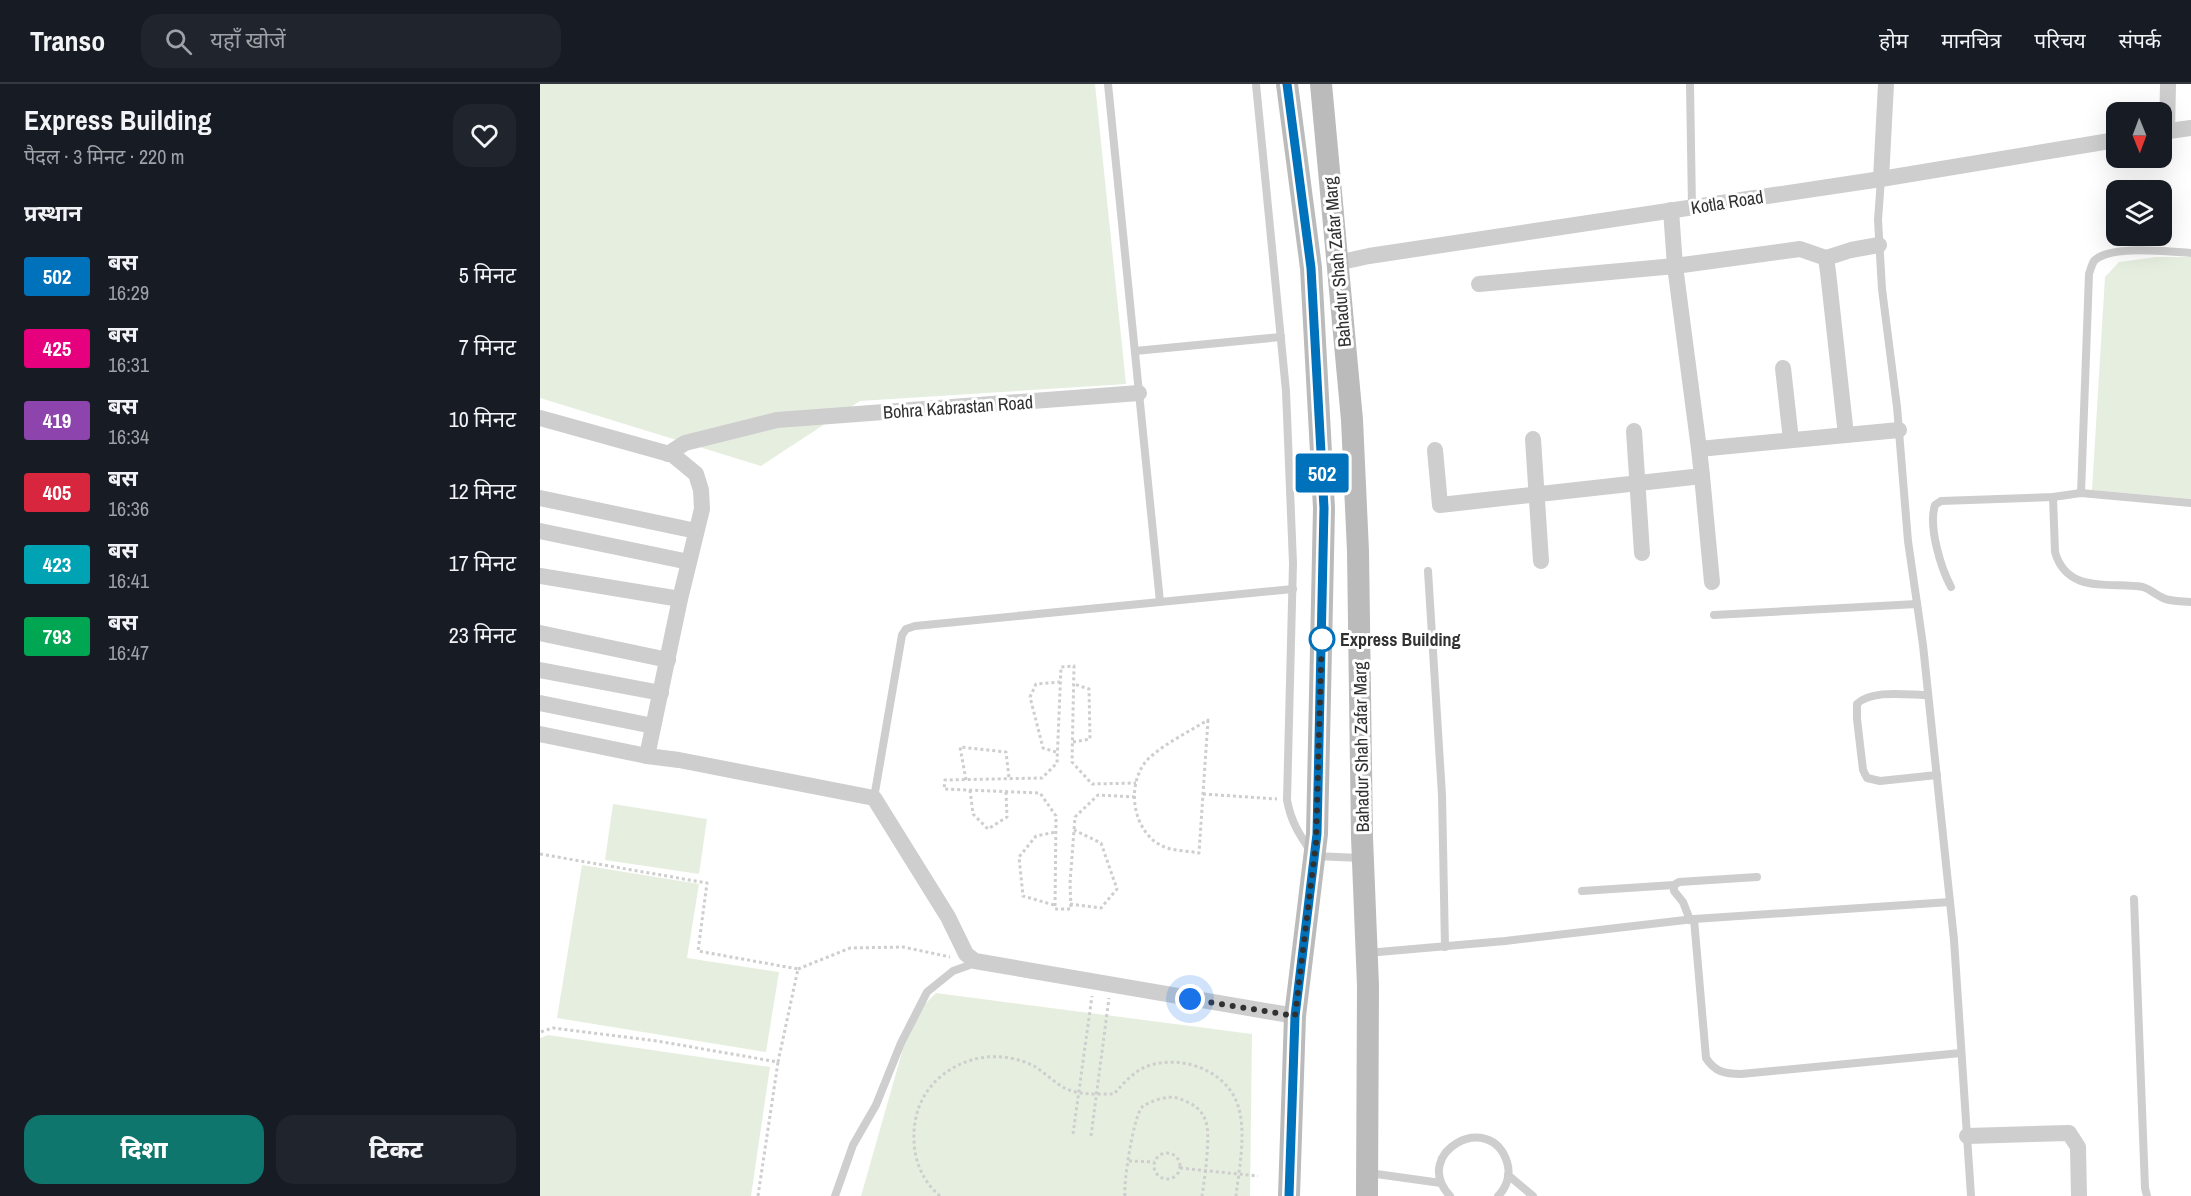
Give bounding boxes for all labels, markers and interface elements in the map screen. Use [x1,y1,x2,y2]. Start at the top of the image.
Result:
search box [141,14,561,68]
text: Transo [30,22,105,60]
icon: search [162,25,195,58]
text: यहाँ खोजें [210,25,285,55]
text: होम [1879,26,1908,55]
text: मानचित्र [1941,26,2001,55]
text: परिचय [2034,26,2086,55]
text: संपर्क [2119,26,2161,55]
text: Express Building [24,101,212,139]
north arrow [2106,102,2172,168]
map controls [2106,102,2172,246]
button: heart [453,104,516,167]
text: पैदल · 3 मिनट · 220 m [24,143,184,170]
street label: Bahadur Shah Zafar Marg [1317,175,1357,348]
button: layers [2106,180,2172,246]
street label: Kotla Road [1689,184,1765,220]
text: प्रस्थान [24,198,82,228]
text: बस [108,247,138,277]
text: 5 मिनट [459,260,516,290]
text: 502 [43,262,71,291]
text: 16:29 [108,279,149,306]
text: बस [108,319,138,349]
text: 7 मिनट [459,332,516,362]
text: 425 [43,334,71,363]
text: 16:31 [108,351,149,378]
street label: Bohra Kabrastan Road [882,389,1034,425]
text: बस [108,391,138,421]
text: 10 मिनट [449,404,516,434]
text: 419 [43,406,71,435]
text: 16:34 [108,423,149,450]
line badge: 502 [1288,454,1356,492]
text: 502 [1308,459,1336,488]
text: बस [108,463,138,493]
text: 12 मिनट [449,476,516,506]
text: 405 [43,478,71,507]
text: 16:36 [108,495,149,522]
text: बस [108,535,138,565]
text: 17 मिनट [449,548,516,578]
text: 423 [43,550,71,579]
text: 16:41 [108,567,149,594]
text: बस [108,607,138,637]
text: 23 मिनट [449,620,516,650]
text: 793 [43,622,71,651]
marker: Express Building [1309,626,1335,652]
place label: Express Building [1340,627,1461,652]
text: 16:47 [108,639,149,666]
street label: Bahadur Shah Zafar Marg [1347,661,1375,833]
your location [1175,984,1205,1014]
button: दिशा [24,1115,264,1184]
button: टिकट [276,1115,516,1184]

